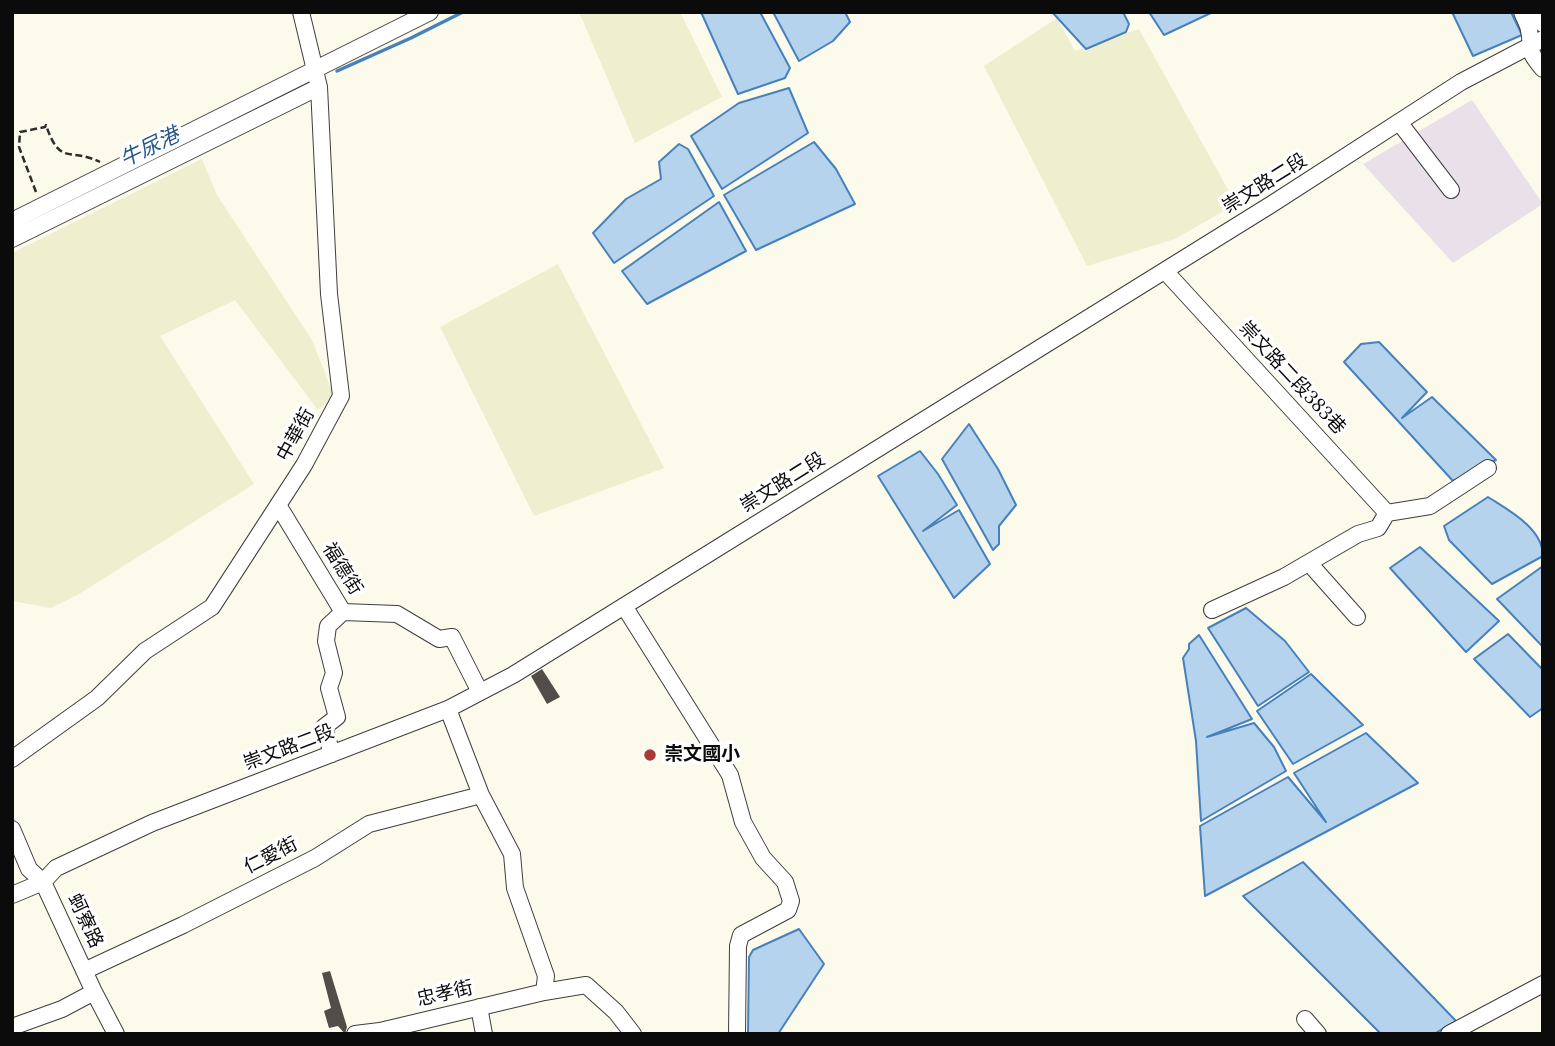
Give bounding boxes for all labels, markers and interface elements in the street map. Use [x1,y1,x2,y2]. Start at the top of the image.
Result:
water label: 牛尿港 [116,123,184,173]
street label: 崇文路二段 [1219,149,1311,219]
street label: 崇文路二段383巷 [1234,317,1350,439]
street label: 中華街 [272,405,320,465]
street label: 崇文路二段 [737,448,829,518]
street label: 福德街 [317,539,367,599]
street label: 崇文路二段 [241,720,337,776]
place label: 崇文國小 [664,744,740,766]
marker: 崇文國小 [642,747,658,763]
street label: 仁愛街 [240,833,302,879]
street label: 蚵寮路 [63,890,107,952]
street label: 忠孝街 [415,976,475,1012]

